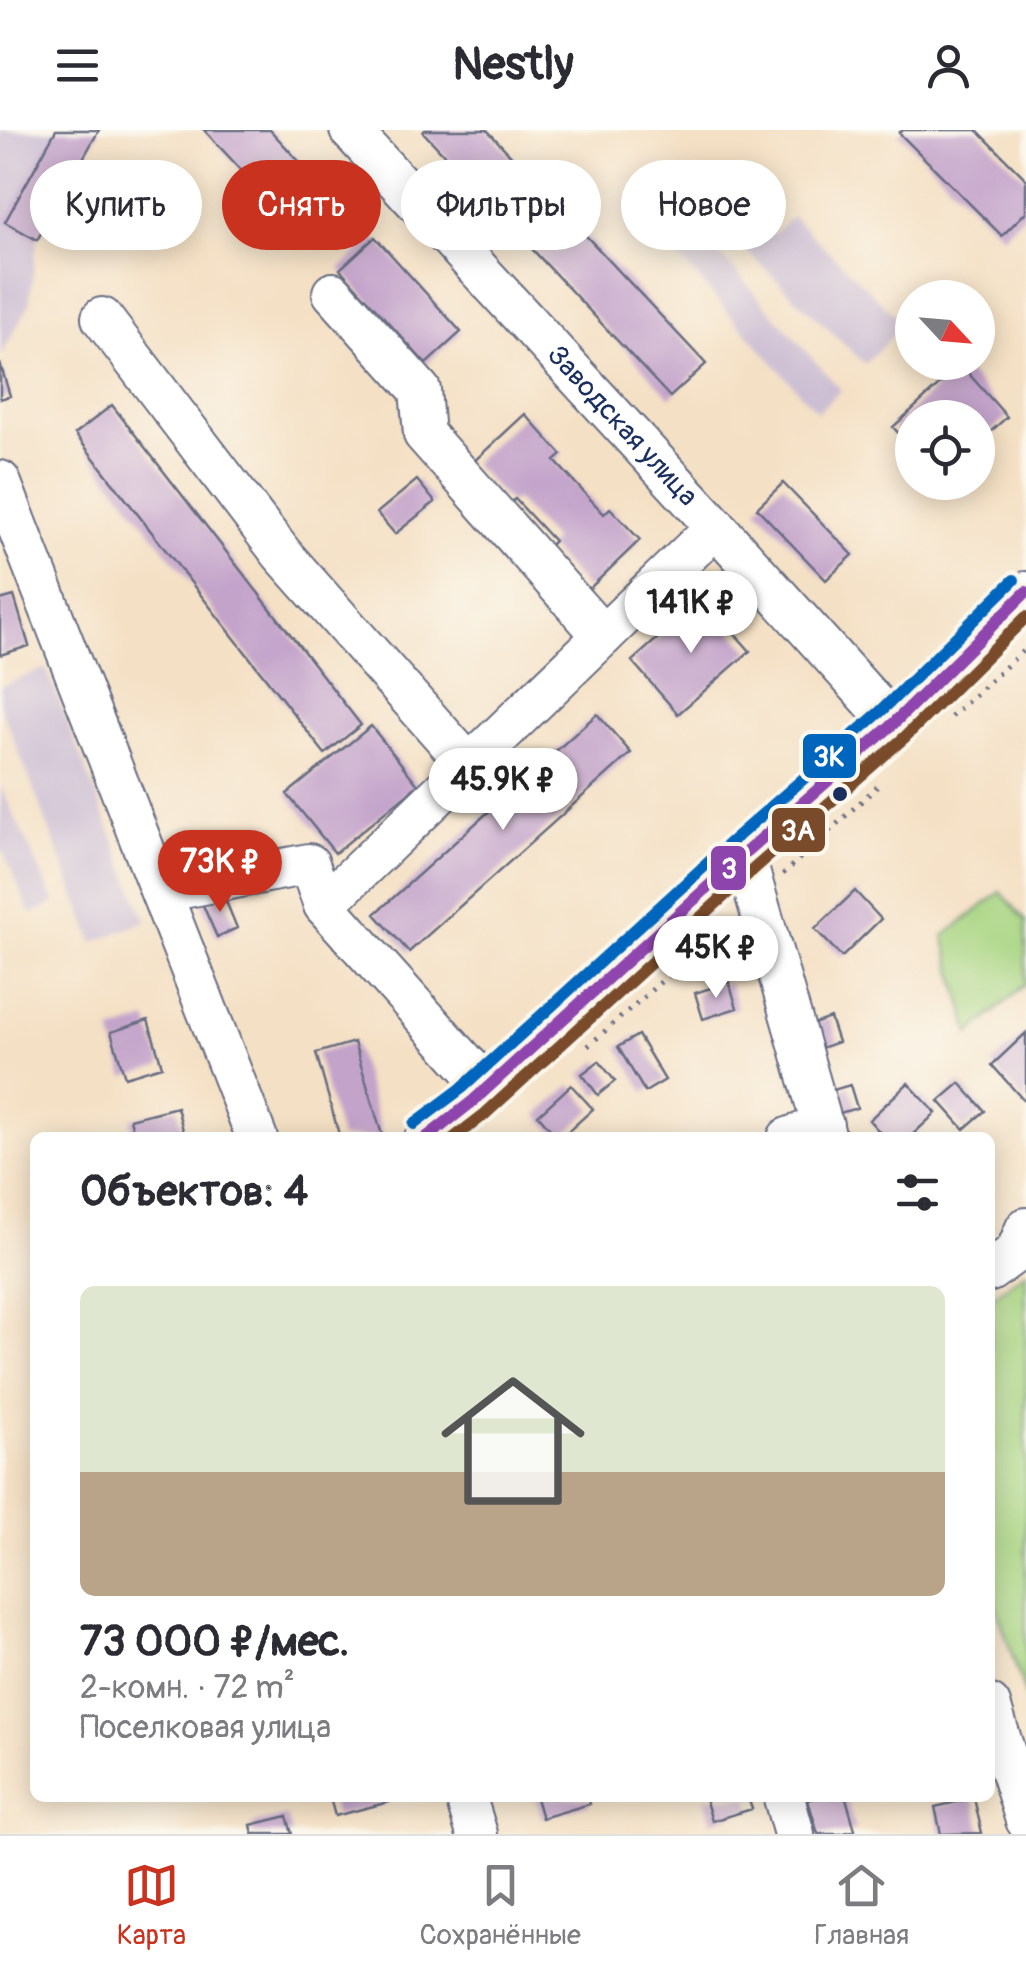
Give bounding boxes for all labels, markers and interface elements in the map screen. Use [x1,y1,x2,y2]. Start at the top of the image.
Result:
text: Nestly [453,37,573,93]
icon: menu [50,38,105,93]
icon: person [921,38,976,93]
chip: Купить [30,160,202,250]
chip: Снять [222,160,381,250]
chip: Фильтры [401,160,601,250]
chip: Новое [621,160,786,250]
north arrow [895,280,995,380]
map controls [895,280,995,500]
street label: Заводская улица [540,338,705,513]
button: locate [895,400,995,500]
pin: 141K ₽ [610,571,772,656]
text: 141K ₽ [646,583,736,623]
line badge: 3К [801,732,858,780]
text: 3К [813,740,845,775]
pin: 45.9K ₽ [411,748,595,833]
text: 45.9K ₽ [451,760,555,800]
unlabelled marker [830,784,850,804]
line badge: 3А [770,806,827,854]
text: 3А [781,814,815,849]
pin: 73K ₽ [150,830,290,915]
text: 73K ₽ [180,842,260,882]
line badge: 3 [709,844,748,892]
text: 3 [721,852,737,887]
pin: 45K ₽ [646,916,786,1001]
text: 45K ₽ [675,928,757,968]
icon: filters [890,1165,945,1220]
text: Объектов: 4 [80,1166,308,1218]
icon: home [423,1351,603,1531]
text: 73 000 ₽/мес. [80,1616,349,1668]
text: 2-комн. · 72 m² [80,1668,295,1708]
text: Поселковая улица [80,1708,331,1748]
tab: Карта [117,1858,186,1953]
tab: Сохранённые [419,1858,581,1953]
tab: Главная [814,1858,909,1953]

